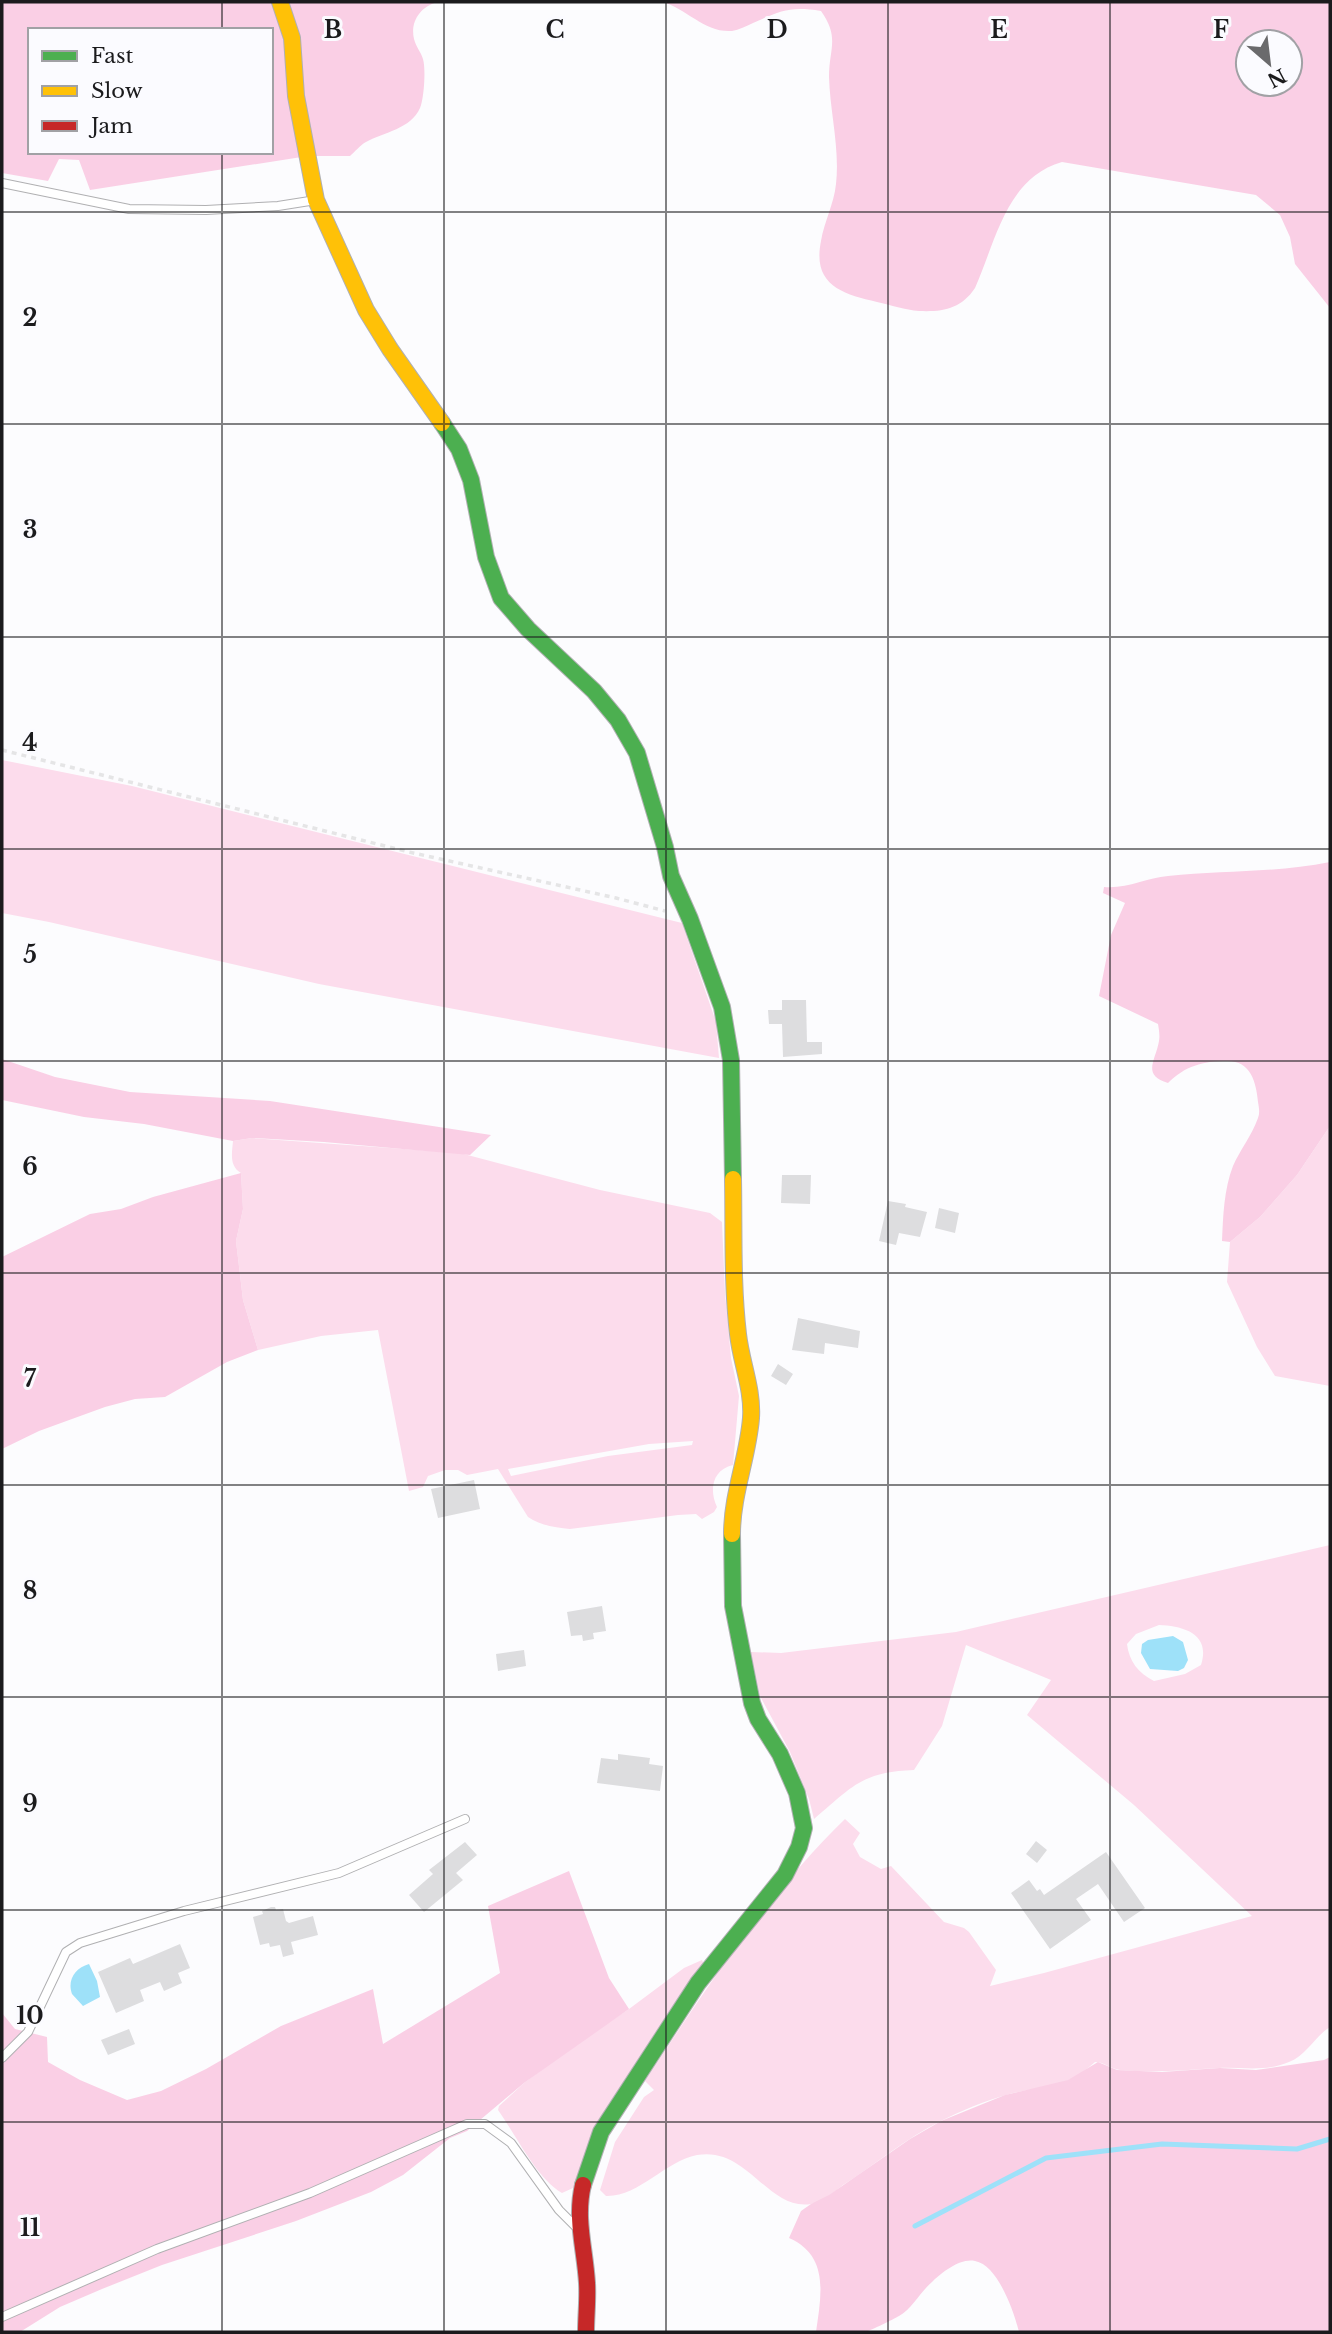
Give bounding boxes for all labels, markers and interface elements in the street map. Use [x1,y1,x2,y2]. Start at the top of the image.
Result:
text: B [324,16,342,44]
text: C [546,16,564,44]
text: D [766,16,788,44]
text: E [990,16,1008,44]
text: F [1213,16,1229,44]
legend [28,28,273,154]
north arrow [1234,28,1304,98]
text: Fast [91,43,133,69]
text: N [1263,63,1290,92]
text: Slow [91,78,143,104]
text: Jam [88,113,133,139]
text: 2 [23,304,37,332]
text: 3 [23,516,37,544]
text: 4 [22,729,38,757]
text: 5 [23,941,37,969]
text: 6 [22,1153,38,1181]
text: 7 [24,1365,37,1393]
text: 8 [23,1577,37,1605]
text: 9 [22,1790,38,1818]
text: 10 [16,2002,44,2030]
text: 11 [20,2214,40,2242]

